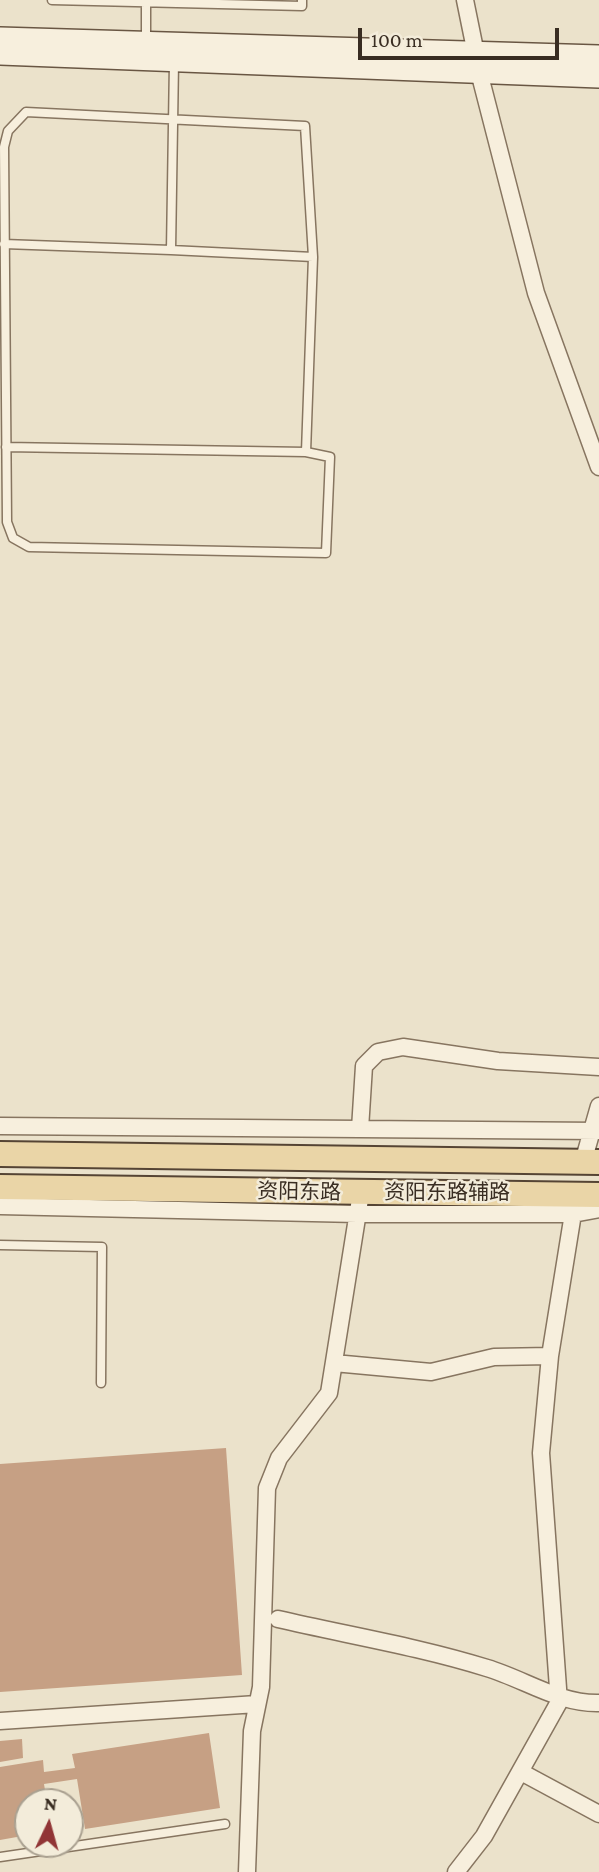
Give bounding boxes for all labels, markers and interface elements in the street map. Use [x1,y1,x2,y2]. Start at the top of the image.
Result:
scale bar [361,14,562,58]
text: 100 m [371,28,423,52]
street label: 资阳东路 [257,1179,341,1205]
street label: 资阳东路辅路 [384,1180,510,1206]
north arrow [14,1788,84,1858]
text: N [43,1793,58,1815]

